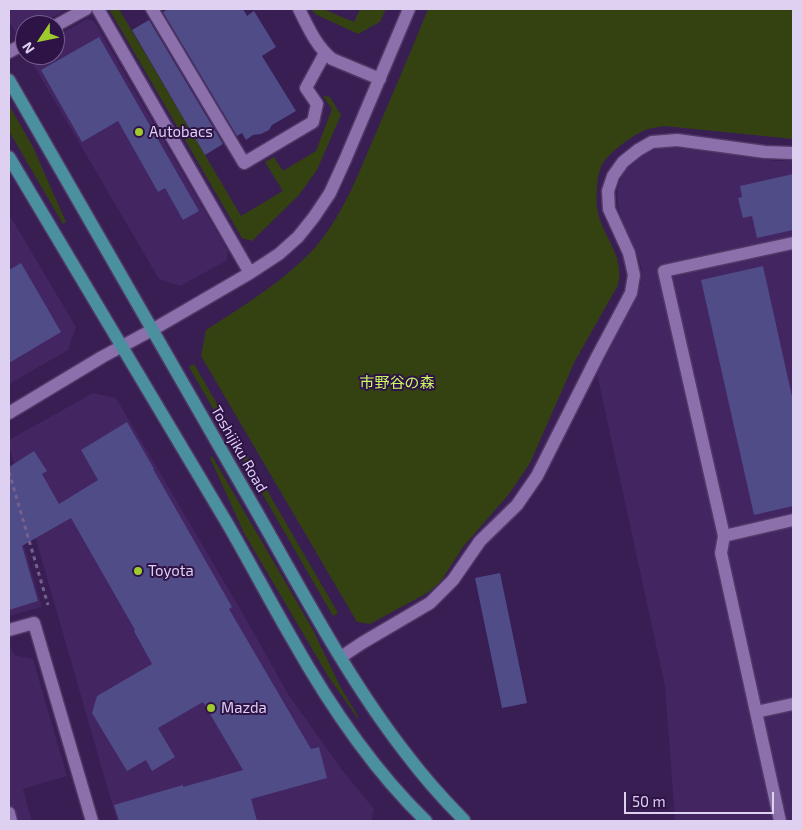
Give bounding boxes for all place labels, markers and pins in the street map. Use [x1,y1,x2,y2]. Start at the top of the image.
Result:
place label: Autobacs [149,123,213,141]
marker: Autobacs [133,126,145,138]
place label: Toyota [148,562,194,580]
marker: Toyota [132,565,144,577]
place label: Mazda [221,699,267,717]
marker: Mazda [205,702,217,714]

